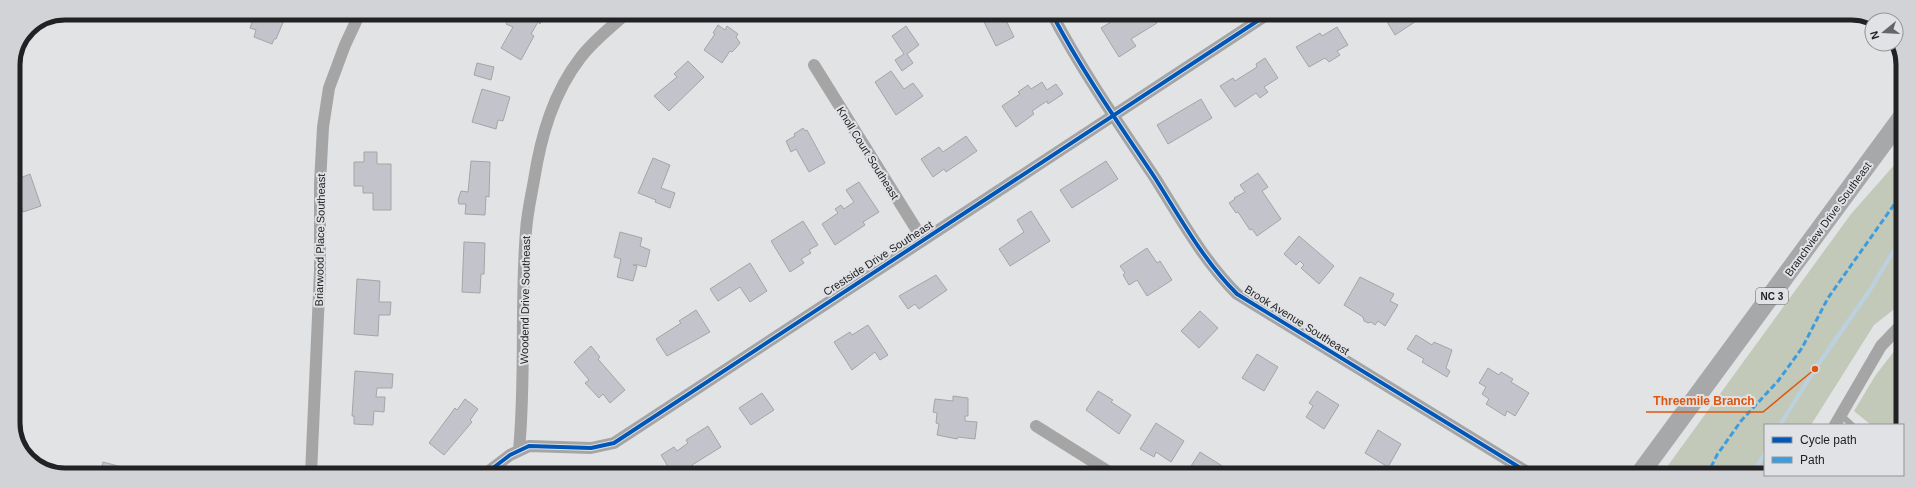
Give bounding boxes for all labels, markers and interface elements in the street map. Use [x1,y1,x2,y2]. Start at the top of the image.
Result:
north arrow [1864,12,1904,52]
text: N [1868,29,1881,41]
street label: Knoll Court Southeast [835,104,901,202]
street label: Branchview Drive Southeast [1783,160,1873,278]
street label: Briarwood Place Southeast [313,174,327,306]
street label: Crestside Drive Southeast [821,218,935,298]
street label: Woodend Drive Southeast [518,236,532,364]
street label: Brook Avenue Southeast [1243,283,1351,357]
road number: NC 3 [1756,288,1788,304]
callout: Threemile Branch [1646,388,1763,412]
text: Threemile Branch [1653,394,1755,408]
legend [1764,424,1904,476]
text: Cycle path [1800,433,1857,447]
text: Path [1800,453,1825,467]

